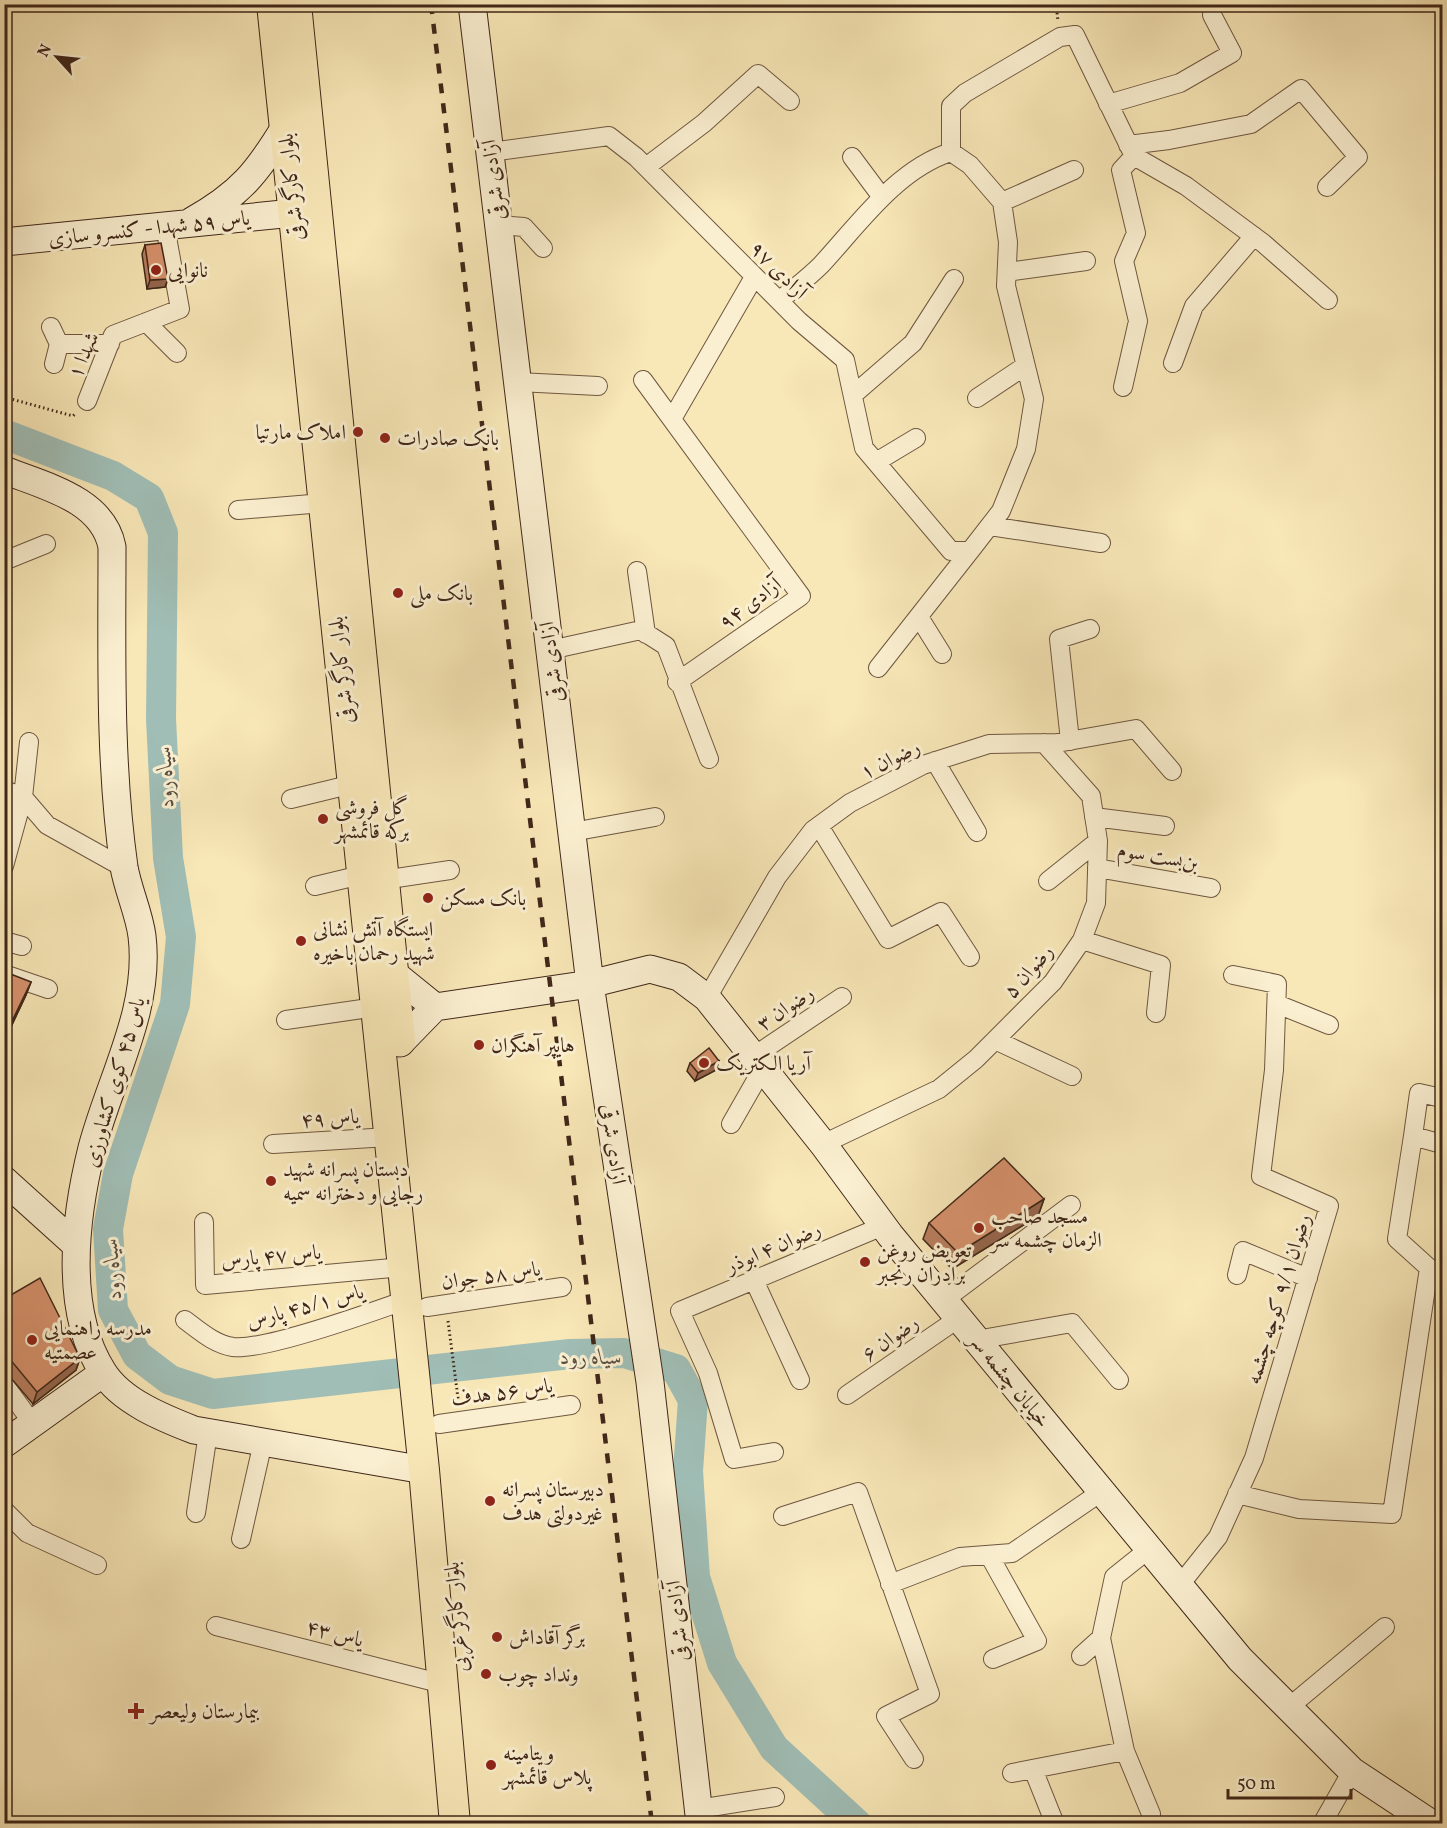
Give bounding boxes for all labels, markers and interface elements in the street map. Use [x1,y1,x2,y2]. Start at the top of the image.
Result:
north arrow [27,27,87,87]
text: N [33,41,58,61]
street label: بلوار کارگر شرقی [271,132,313,242]
street label: آزادی شرقی [475,135,514,222]
street label: یاس ۵۹ شهدا - کنسرو سازی [47,204,252,255]
street label: آزادی ۹۷ [742,235,815,308]
place label: نانوایی [168,257,208,286]
marker: نانوایی [149,263,163,277]
street label: شهدا ۱ [61,328,107,383]
place label: املاک مارتیا [255,419,346,448]
marker: املاک مارتیا [351,425,365,439]
place label: بانک صادرات [397,425,499,454]
marker: بانک صادرات [378,431,392,445]
street label: آزادی ۹۴ [714,570,790,637]
place label: بانک ملی [410,580,473,609]
marker: بانک ملی [391,586,405,600]
street label: بلوار کارگر شرقی [321,615,363,725]
street label: آزادی شرقی [533,617,572,704]
street label: رضوان ۱ [856,733,925,787]
water label: سیاه رود [149,745,184,809]
place label: گل فروشی برکه قائمشهر [333,794,410,847]
marker: گل فروشی برکه قائمشهر [316,812,330,826]
street label: بن‌بست سوم [1114,836,1201,881]
place label: بانک مسکن [440,885,526,914]
marker: بانک مسکن [421,891,435,905]
place label: ایستگاه آتش نشانی شهید رحمان باخیره [313,916,435,969]
marker: ایستگاه آتش نشانی شهید رحمان باخیره [294,934,308,948]
street label: رضوان ۵ [997,939,1061,1005]
street label: رضوان ۳ [751,980,820,1039]
street label: یاس ۴۵ کوی کشاورزی [77,993,154,1171]
place label: هایپر آهنگران [491,1032,575,1061]
marker: هایپر آهنگران [472,1038,486,1052]
place label: آریا الکتریک [716,1050,813,1079]
marker: آریا الکتریک [697,1056,711,1070]
street label: آزادی شرقی [593,1102,633,1189]
street label: یاس ۴۹ [300,1103,361,1136]
place label: دبستان پسرانه شهید رجایی و دخترانه سمیه [283,1156,423,1209]
marker: دبستان پسرانه شهید رجایی و دخترانه سمیه [264,1174,278,1188]
place label: مسجد صاحب الزمان چشمه سر [989,1203,1102,1256]
street label: رضوان ۹/۱ کوچه چشمه [1240,1211,1319,1388]
street label: رضوان ۴ ابوذر [720,1215,826,1282]
marker: مسجد صاحب الزمان چشمه سر [972,1221,986,1235]
water label: سیاه رود [96,1237,131,1301]
place label: تعویض روغن برادران رنجبر [875,1237,972,1290]
street label: یاس ۴۷ پارس [220,1239,324,1276]
street label: یاس ۵۸ جوان [440,1255,544,1298]
marker: تعویض روغن برادران رنجبر [858,1255,872,1269]
street label: یاس ۴۵/۱ پارس [243,1278,368,1337]
street label: رضوان ۶ [857,1309,925,1369]
place label: مدرسه راهنمایی عصمتیه [44,1315,152,1368]
street label: خیابان چشمه سر [960,1326,1056,1435]
marker: مدرسه راهنمایی عصمتیه [25,1333,39,1347]
water label: سیاه رود [560,1343,622,1374]
street label: یاس ۵۶ هدف [449,1372,556,1415]
place label: دبیرستان پسرانه غیردولتی هدف [502,1476,604,1529]
marker: دبیرستان پسرانه غیردولتی هدف [483,1494,497,1508]
street label: بلوار کارگر غربی [437,1560,477,1673]
street label: آزادی شرقی [660,1577,697,1663]
street label: یاس ۴۳ [303,1613,367,1656]
place label: برگر آقاداش [509,1623,585,1653]
marker: برگر آقاداش [490,1630,504,1644]
place label: ونداد چوب [498,1661,579,1690]
marker: ونداد چوب [479,1667,493,1681]
place label: بیمارستان ولیعصر [148,1698,260,1727]
marker: بیمارستان ولیعصر [127,1702,145,1720]
place label: ویتامینه پلاس قائمشهر [501,1740,593,1793]
marker: ویتامینه پلاس قائمشهر [484,1758,498,1772]
scale bar [1228,1762,1351,1800]
text: 50 m [1237,1772,1276,1797]

